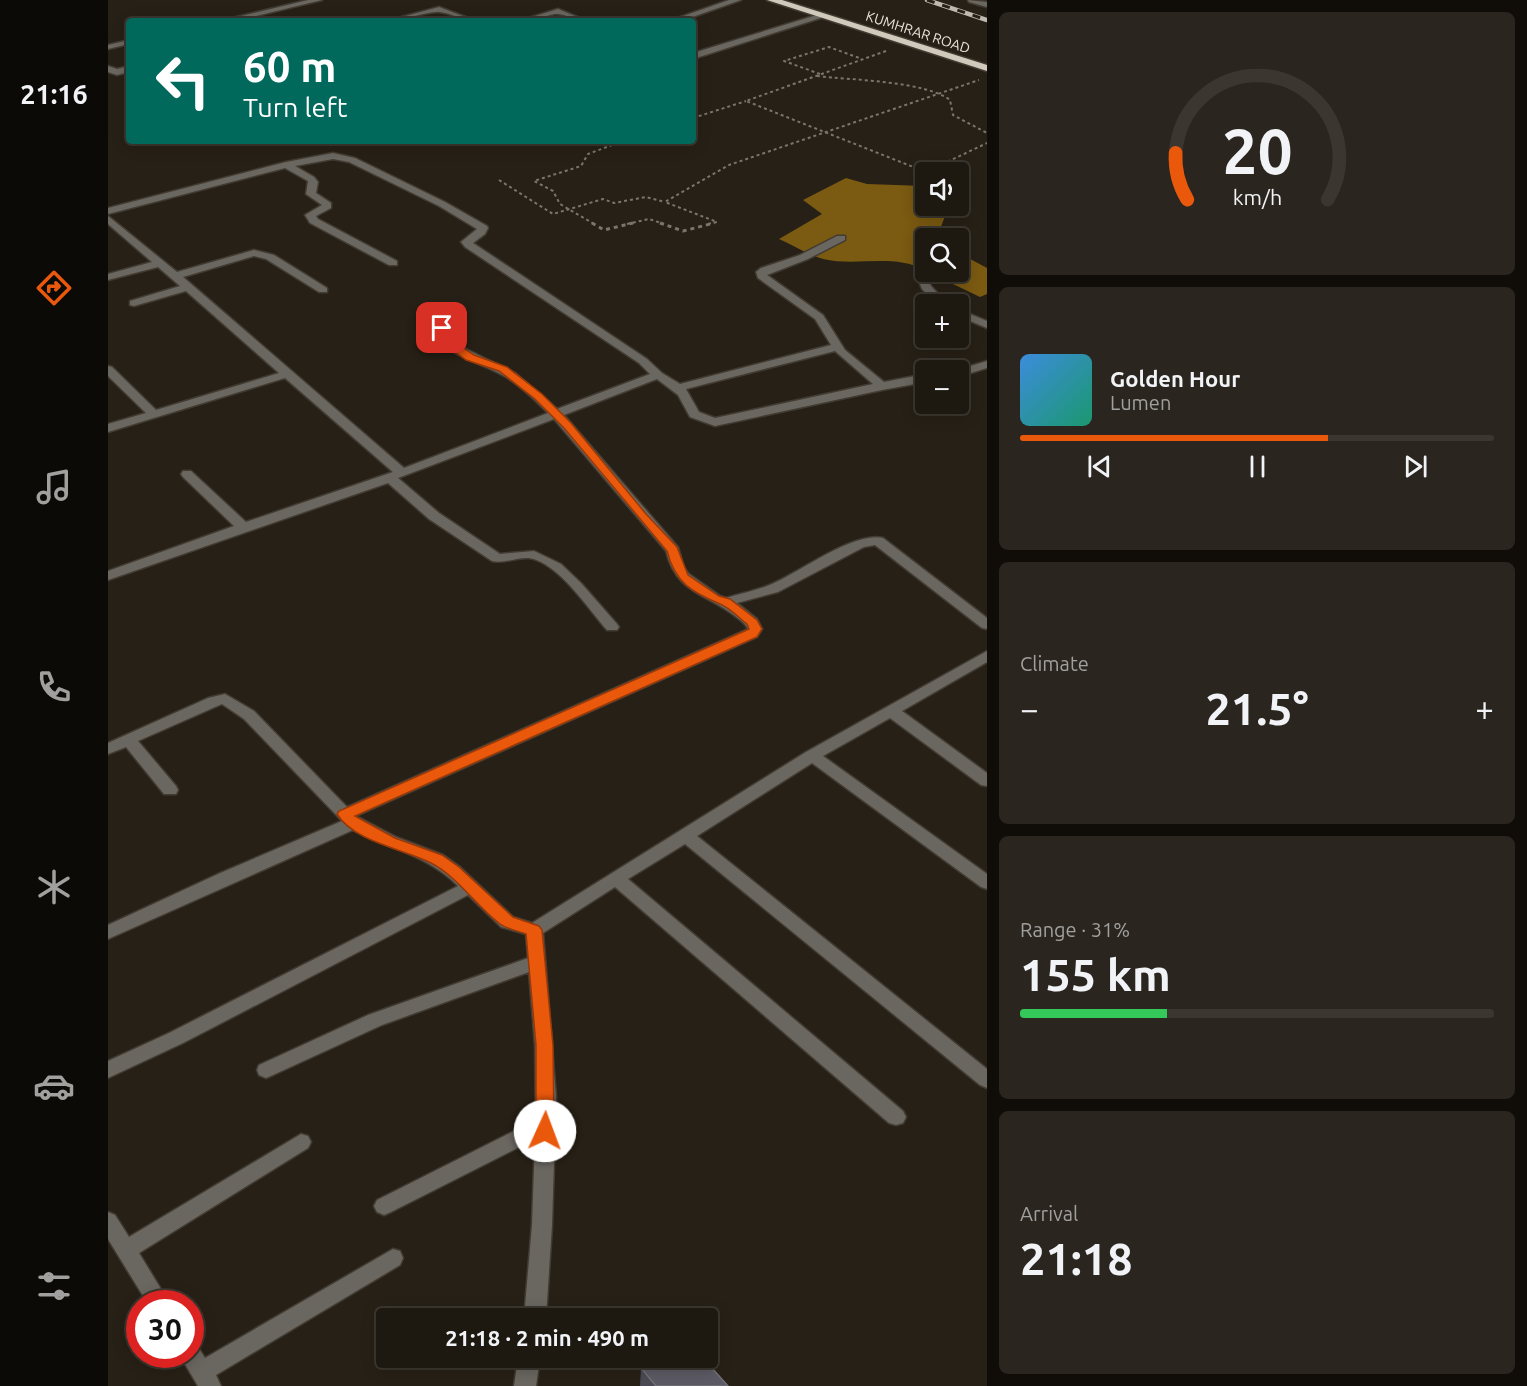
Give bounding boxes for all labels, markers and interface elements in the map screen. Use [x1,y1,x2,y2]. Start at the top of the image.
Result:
street label: KUMHRAR ROAD [864,8,972,56]
icon: left [144,42,222,120]
text: 60 m [243,43,337,90]
text: 21:16 [20,79,88,109]
text: Turn left [243,92,347,122]
text: 20 [1222,117,1292,187]
map controls [915,162,969,414]
button: sound [915,162,969,216]
text: km/h [1232,186,1282,210]
button: search [915,228,969,282]
icon: directions [33,267,75,309]
button: + [915,294,969,348]
pin [416,302,467,353]
icon: arrive [425,311,458,344]
button: − [915,360,969,414]
text: Golden Hour [1110,366,1240,391]
text: Lumen [1110,391,1171,414]
icon: previous [1083,450,1116,483]
icon: pause [1241,450,1274,483]
icon: next [1399,450,1432,483]
icon: music [33,466,75,508]
text: Climate [1020,652,1089,675]
icon: phone [33,666,75,708]
text: 21.5° [1205,683,1309,734]
text: − [1020,690,1039,727]
text: + [1475,690,1494,727]
icon: climate [33,866,75,908]
text: Range · 31% [1020,918,1130,941]
text: 155 km [1020,949,1171,1000]
icon: car [33,1065,75,1107]
position arrow [513,1099,577,1163]
text: Arrival [1020,1202,1078,1225]
text: 21:18 [1020,1233,1133,1284]
icon: filters [33,1265,75,1307]
speed limit sign: 30 [126,1290,204,1368]
text: 21:18 · 2 min · 490 m [445,1325,649,1350]

